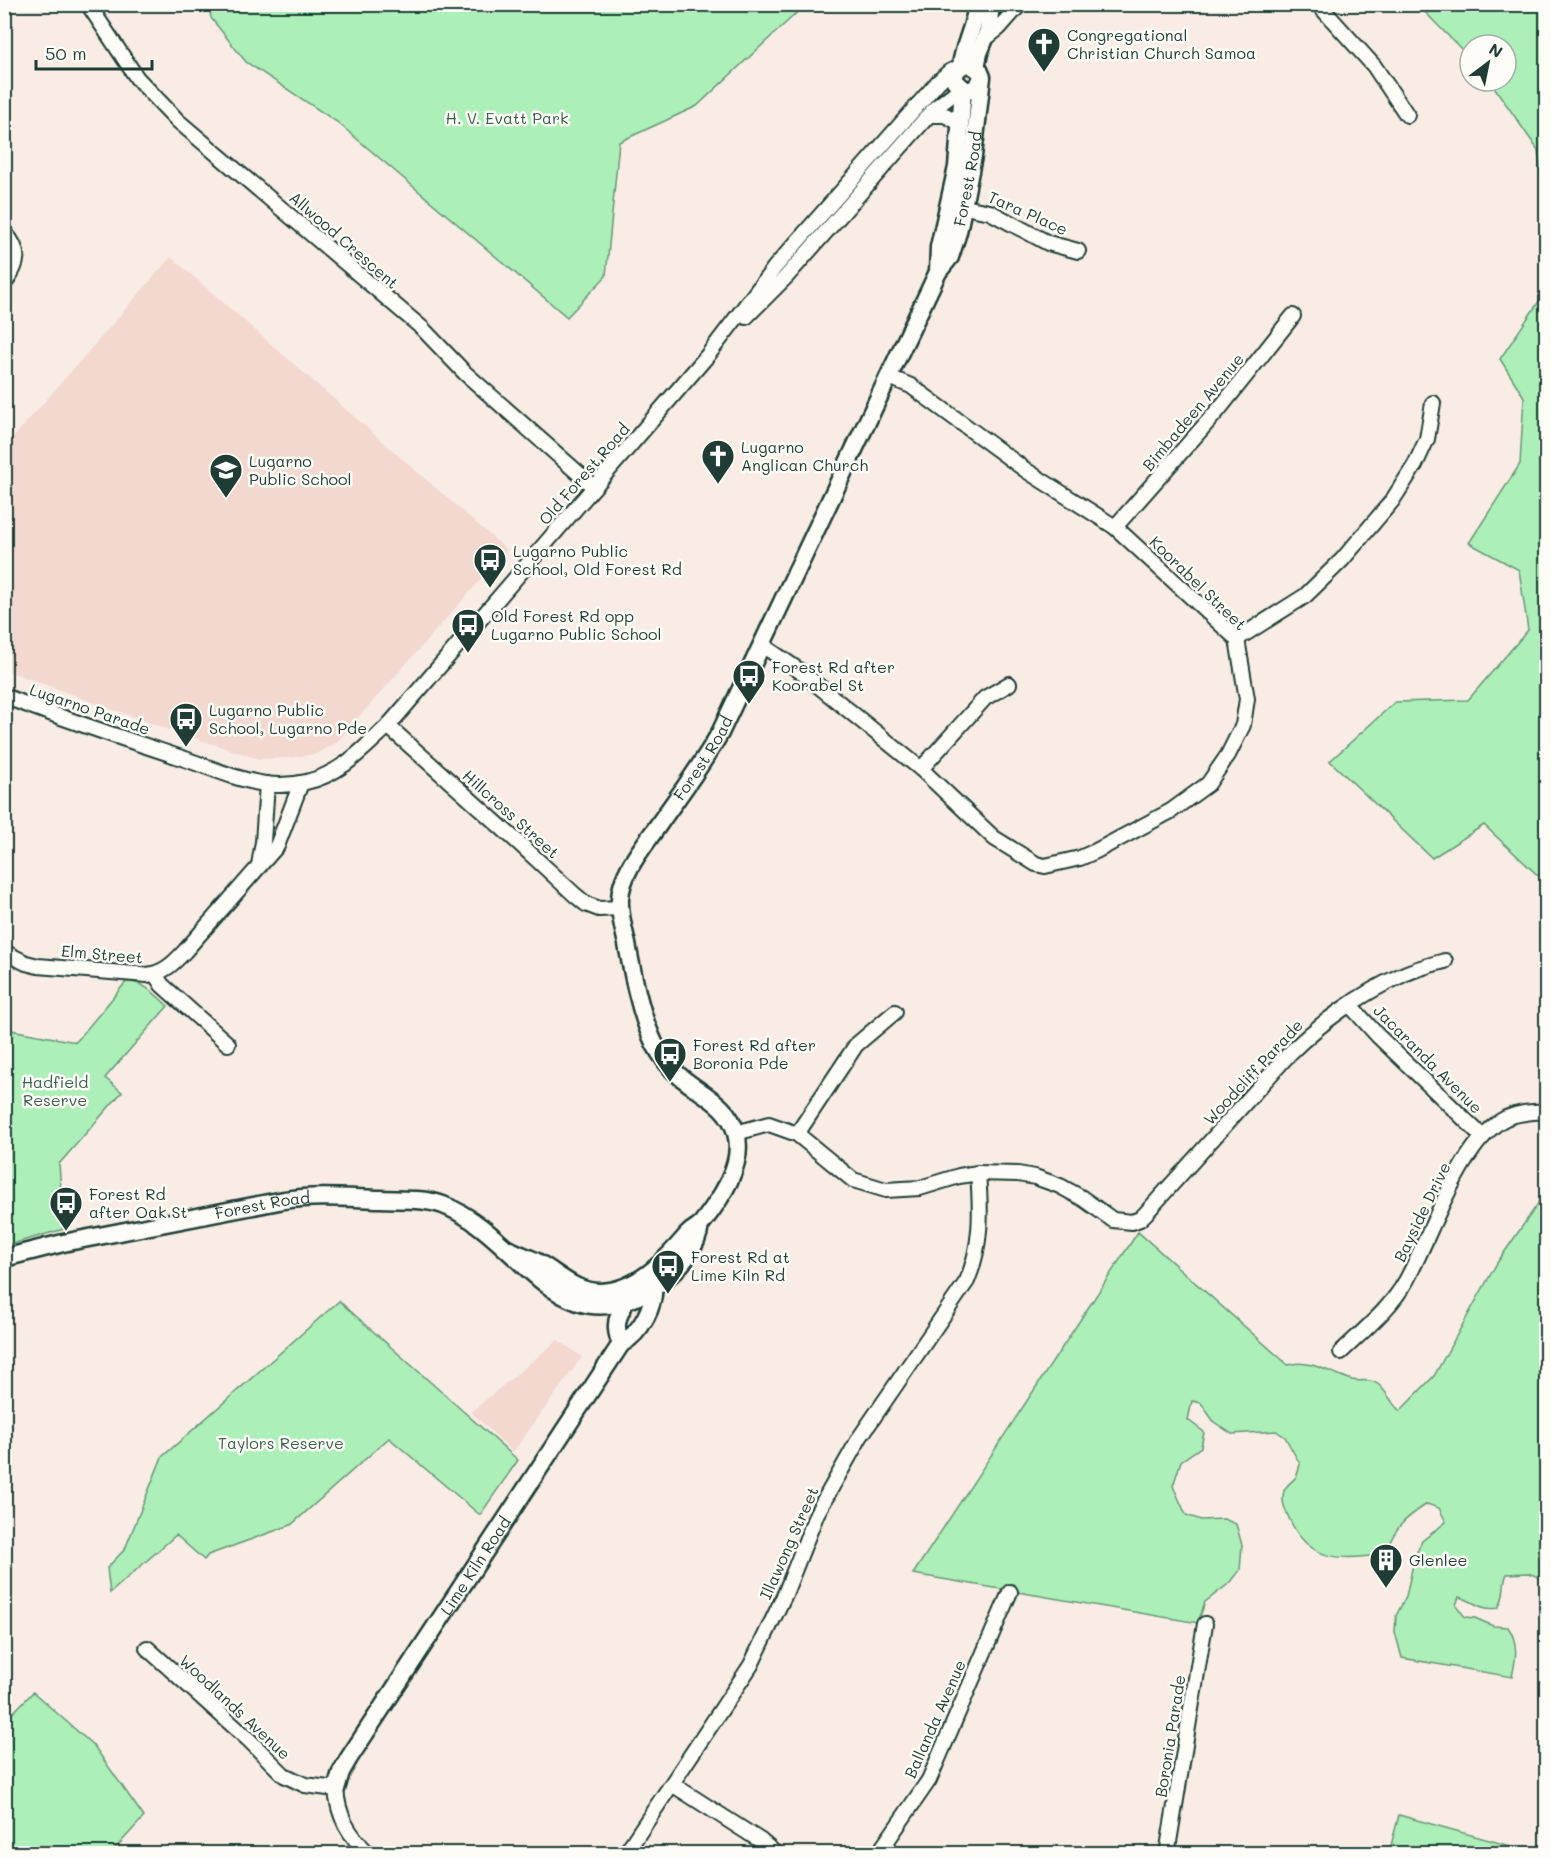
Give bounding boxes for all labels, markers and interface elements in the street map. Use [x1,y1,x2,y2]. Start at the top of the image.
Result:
place label: Congregational Christian Church Samoa [1067,24,1256,63]
church icon: Congregational Christian Church Samoa [1026,26,1062,73]
scale bar [36,33,152,71]
north arrow [1458,33,1518,93]
text: N [1485,38,1507,62]
text: 50 m [45,41,87,65]
park label: H. V. Evatt Park [446,107,568,128]
street label: Forest Road [948,130,986,228]
street label: Allwood Crescent [285,186,403,293]
street label: Tara Place [985,186,1071,239]
street label: Bimbadeen Avenue [1137,349,1248,475]
street label: Old Forest Road [534,418,634,529]
place label: Lugarno Anglican Church [741,436,868,475]
church icon: Lugarno Anglican Church [700,438,736,485]
place label: Lugarno Public School [249,450,352,489]
school or university icon: Lugarno Public School [208,452,244,499]
street label: Koorabel Street [1145,531,1251,634]
place label: Lugarno Public School, Old Forest Rd [513,540,682,579]
bus stop icon: Lugarno Public School, Old Forest Rd [472,542,508,589]
place label: Old Forest Rd opp Lugarno Public School [491,605,662,644]
bus stop icon: Old Forest Rd opp Lugarno Public School [450,607,486,654]
place label: Forest Rd after Koorabel St [772,656,895,695]
bus stop icon: Forest Rd after Koorabel St [731,658,767,705]
street label: Lugarno Parade [27,678,153,739]
place label: Lugarno Public School, Lugarno Pde [209,699,367,738]
bus stop icon: Lugarno Public School, Lugarno Pde [168,701,204,748]
street label: Forest Road [668,712,737,804]
street label: Hillcross Street [459,765,564,863]
street label: Elm Street [60,939,144,968]
street label: Jacaranda Avenue [1369,1000,1487,1118]
street label: Woodcliff Parade [1198,1014,1307,1129]
place label: Forest Rd after Boronia Pde [693,1034,816,1073]
bus stop icon: Forest Rd after Boronia Pde [652,1036,688,1083]
park label: Hadfield Reserve [22,1071,88,1110]
street label: Bayside Drive [1388,1158,1455,1265]
place label: Forest Rd after Oak St [89,1183,188,1222]
bus stop icon: Forest Rd after Oak St [48,1185,84,1232]
street label: Forest Road [213,1186,311,1223]
place label: Forest Rd at Lime Kiln Rd [691,1246,790,1285]
bus stop icon: Forest Rd at Lime Kiln Rd [650,1248,686,1295]
park label: Taylors Reserve [218,1432,344,1453]
street label: Illawong Street [754,1483,823,1602]
street label: Lime Kiln Road [435,1512,515,1619]
building icon: Glenlee [1368,1542,1404,1589]
place label: Glenlee [1409,1549,1467,1570]
street label: Woodlands Avenue [175,1650,295,1764]
street label: Ballanda Avenue [899,1656,970,1781]
street label: Boronia Parade [1149,1673,1190,1799]

